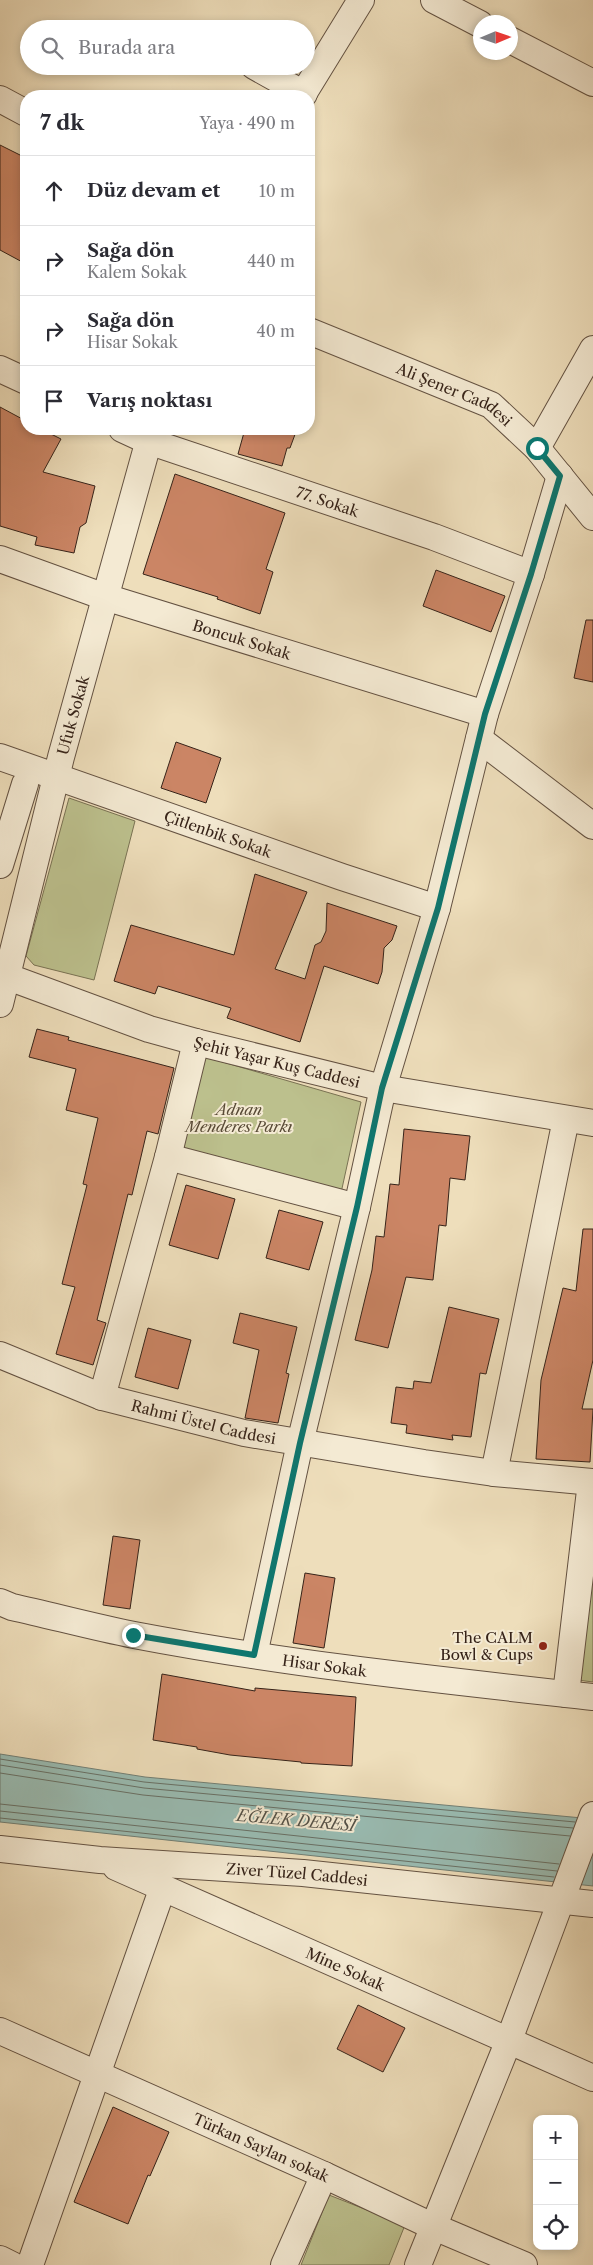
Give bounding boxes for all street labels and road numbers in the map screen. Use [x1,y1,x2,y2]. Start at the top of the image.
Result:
street label: Ali Şener Caddesi [393,358,517,430]
street label: 77. Sokak [294,482,363,521]
street label: Boncuk Sokak [191,615,295,664]
street label: Ufuk Sokak [53,672,93,757]
street label: Çitlenbik Sokak [162,806,276,862]
street label: Şehit Yaşar Kuş Caddesi [192,1032,362,1092]
street label: Rahmi Üstel Caddesi [129,1395,278,1448]
street label: Hisar Sokak [281,1650,369,1681]
street label: Ziver Tüzel Caddesi [226,1859,369,1889]
street label: Mine Sokak [303,1943,389,1995]
street label: Türkan Saylan sokak [190,2109,334,2186]

